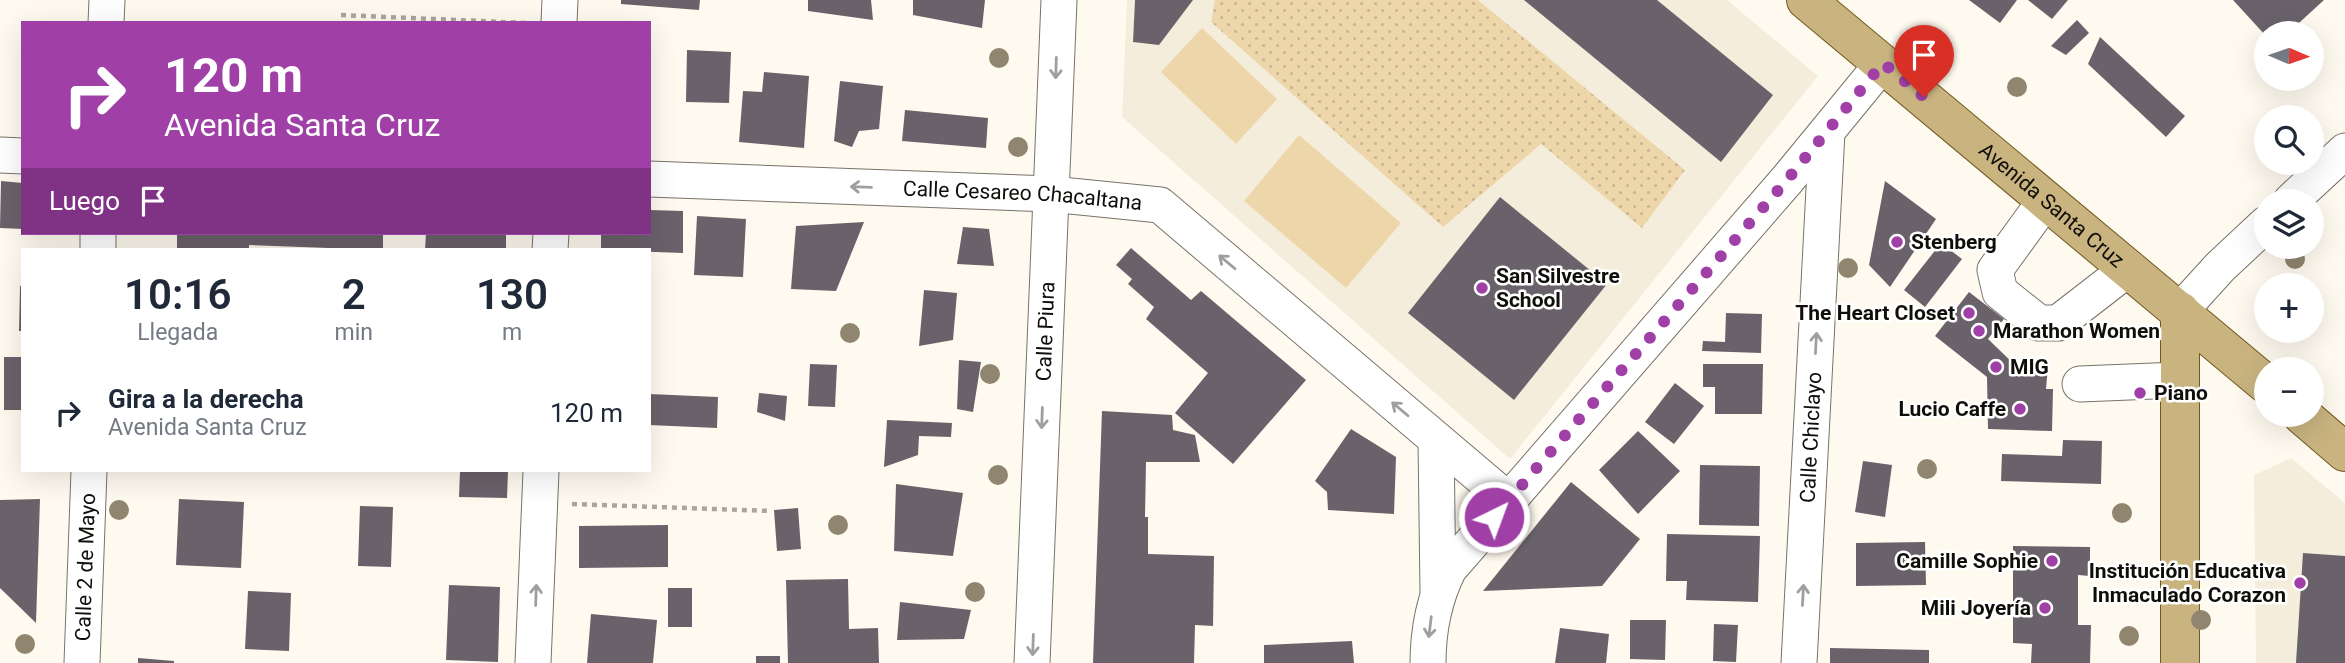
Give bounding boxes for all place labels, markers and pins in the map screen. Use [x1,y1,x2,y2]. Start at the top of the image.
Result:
pin [1894,25,1954,97]
place label: Stenberg [1911,230,1997,254]
marker: Stenberg [1889,234,1905,250]
place label: San Silvestre School [1496,264,1620,312]
marker: San Silvestre School [1474,280,1490,296]
place label: The Heart Closet [1795,301,1955,325]
marker: The Heart Closet [1961,305,1977,321]
place label: Marathon Women [1993,319,2160,343]
marker: Marathon Women [1971,323,1987,339]
place label: MIG [2010,355,2049,379]
marker: MIG [1988,359,2004,375]
place label: Piano [2154,381,2208,405]
marker: Piano [2132,385,2148,401]
place label: Lucio Caffe [1898,397,2006,421]
marker: Lucio Caffe [2012,401,2028,417]
place label: Camille Sophie [1896,549,2038,573]
marker: Camille Sophie [2044,553,2060,569]
place label: Institución Educativa Inmaculado Corazon [2089,559,2286,607]
marker: Institución Educativa Inmaculado Corazon [2292,575,2308,591]
place label: Mili Joyería [1921,596,2031,620]
marker: Mili Joyería [2037,600,2053,616]

